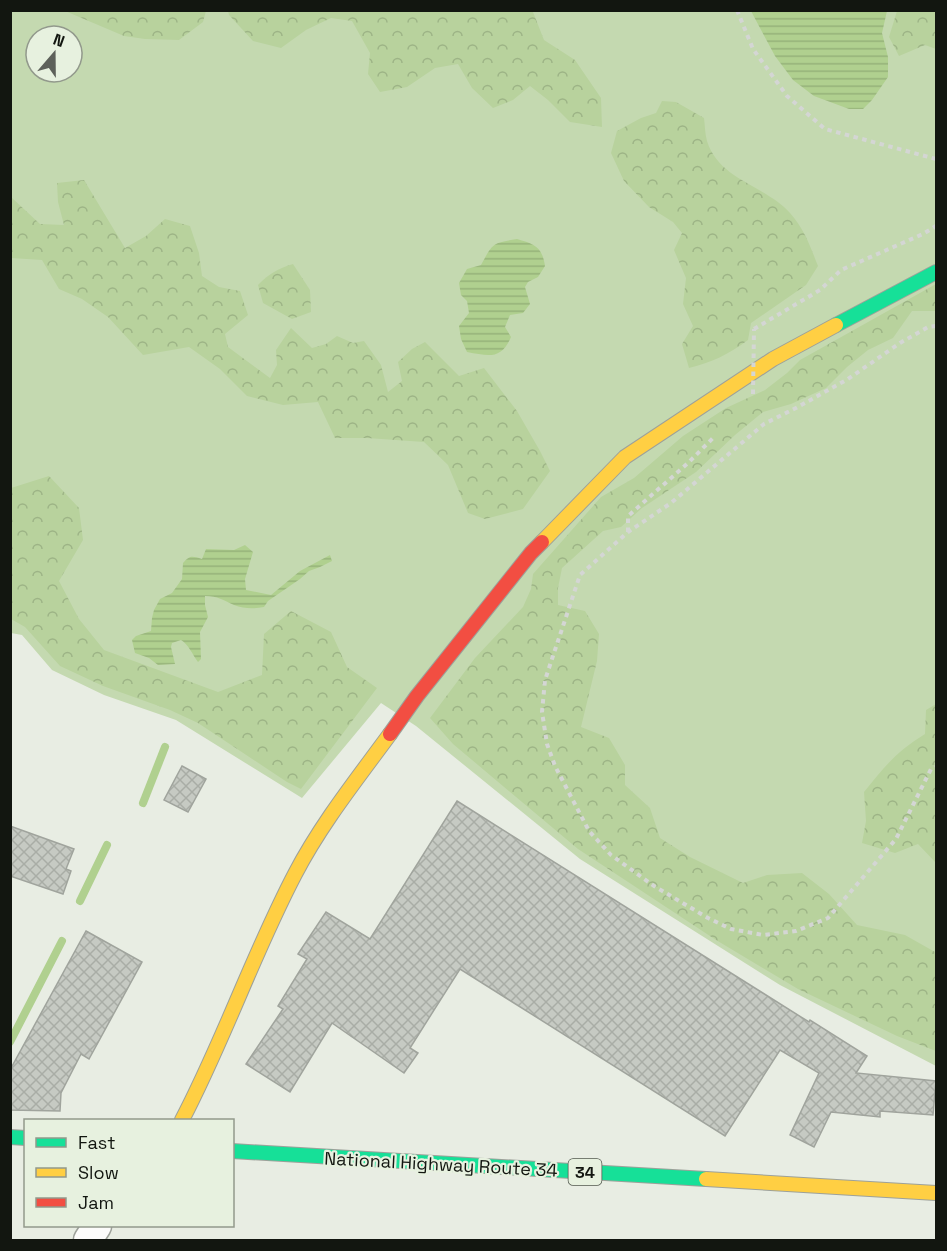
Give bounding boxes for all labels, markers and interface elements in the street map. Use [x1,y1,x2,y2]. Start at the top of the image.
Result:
north arrow [24,24,84,84]
text: N [50,29,68,52]
legend [24,1119,234,1227]
text: Fast [78,1131,115,1154]
street label: National Highway Route 34 [324,1146,558,1182]
road number: 34 [568,1159,602,1185]
text: Slow [78,1161,119,1184]
text: Jam [78,1191,114,1214]

